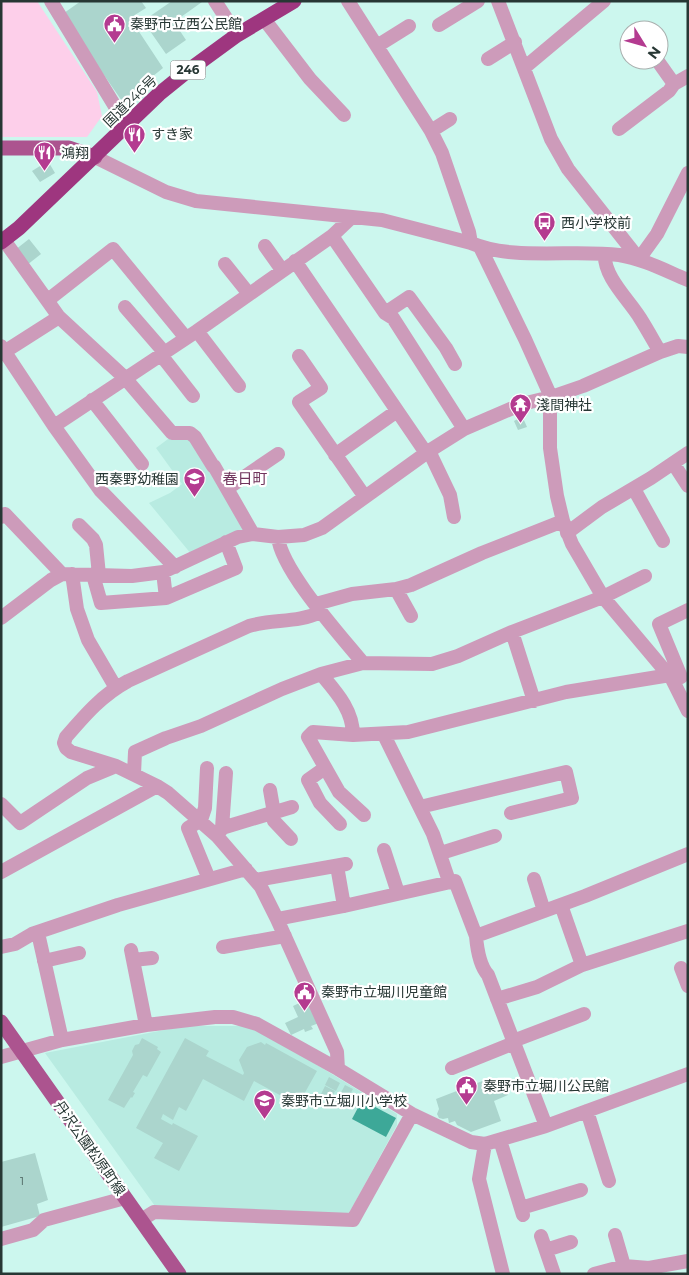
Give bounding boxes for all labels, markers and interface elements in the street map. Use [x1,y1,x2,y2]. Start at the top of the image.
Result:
public building icon: 秦野市立西公民館 [102,12,126,43]
place label: 秦野市立西公民館 [130,15,242,33]
north arrow [619,20,669,70]
text: N [644,43,665,63]
road number: 246 [170,60,206,80]
street label: 国道246号 [99,71,161,131]
restaurant icon: すき家 [123,122,147,153]
place label: すき家 [151,125,193,143]
restaurant icon: 鴻翔 [33,141,57,172]
place label: 鴻翔 [61,144,89,162]
bus stop icon: 西小学校前 [533,211,557,242]
place label: 西小学校前 [561,214,631,232]
temple icon: 淺間神社 [508,393,532,424]
place label: 淺間神社 [536,396,592,414]
school or university icon: 西秦野幼稚園 [183,467,207,498]
district label: 春日町 [222,469,268,488]
place label: 西秦野幼稚園 [95,470,179,488]
public building icon: 秦野市立堀川児童館 [293,980,317,1011]
place label: 秦野市立堀川児童館 [321,983,447,1001]
public building icon: 秦野市立堀川公民館 [455,1074,479,1105]
place label: 秦野市立堀川公民館 [483,1077,609,1095]
school or university icon: 秦野市立堀川小学校 [253,1089,277,1120]
place label: 秦野市立堀川小学校 [281,1092,407,1110]
street label: 丹沢公園松原町線 [51,1097,129,1199]
house number: 1 [20,1174,24,1188]

